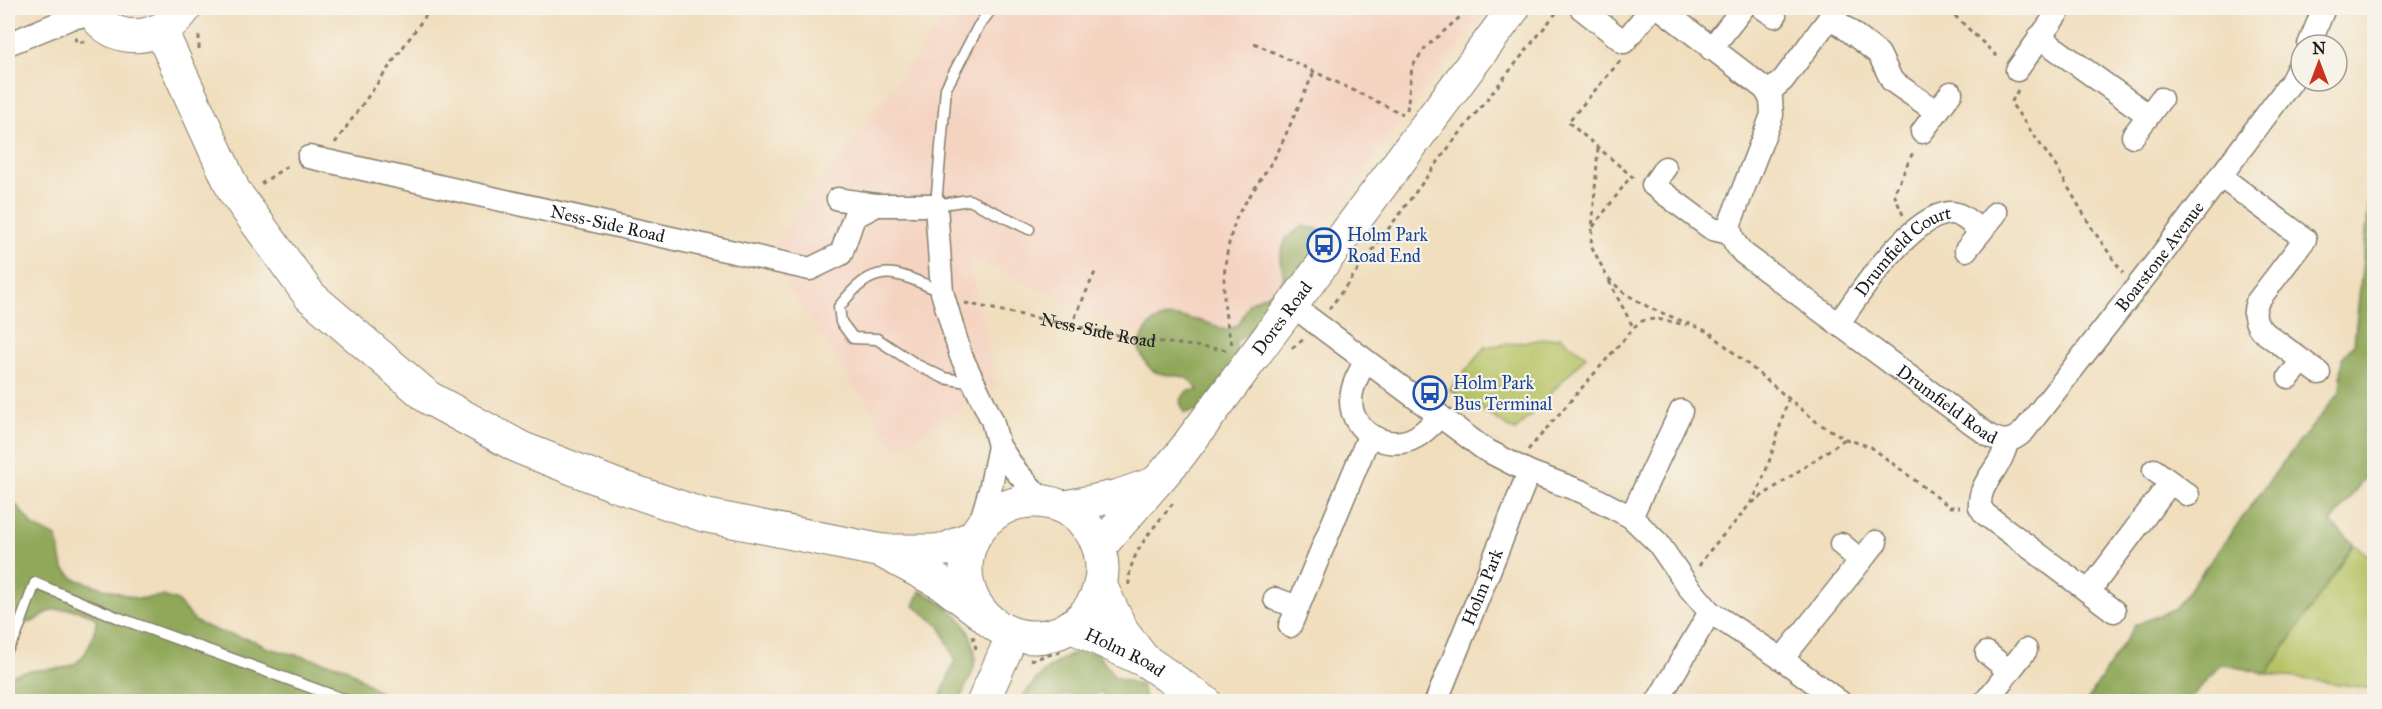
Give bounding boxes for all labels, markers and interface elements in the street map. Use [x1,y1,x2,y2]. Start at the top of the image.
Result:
north arrow [2289,33,2349,93]
text: N [2312,39,2326,58]
street label: Boarstone Avenue [2111,197,2209,316]
street label: Ness-Side Road [548,200,667,247]
street label: Drumfield Court [1850,202,1953,301]
place label: Holm Park Road End [1347,224,1429,267]
bus stop icon: Holm Park Road End [1306,227,1342,263]
street label: Dores Road [1248,277,1317,359]
street label: Ness-Side Road [1039,308,1157,352]
street label: Drumfield Road [1892,360,2001,449]
place label: Holm Park Bus Terminal [1453,372,1552,415]
bus stop icon: Holm Park Bus Terminal [1412,375,1448,411]
street label: Holm Park [1457,545,1508,629]
street label: Holm Road [1081,623,1169,682]

